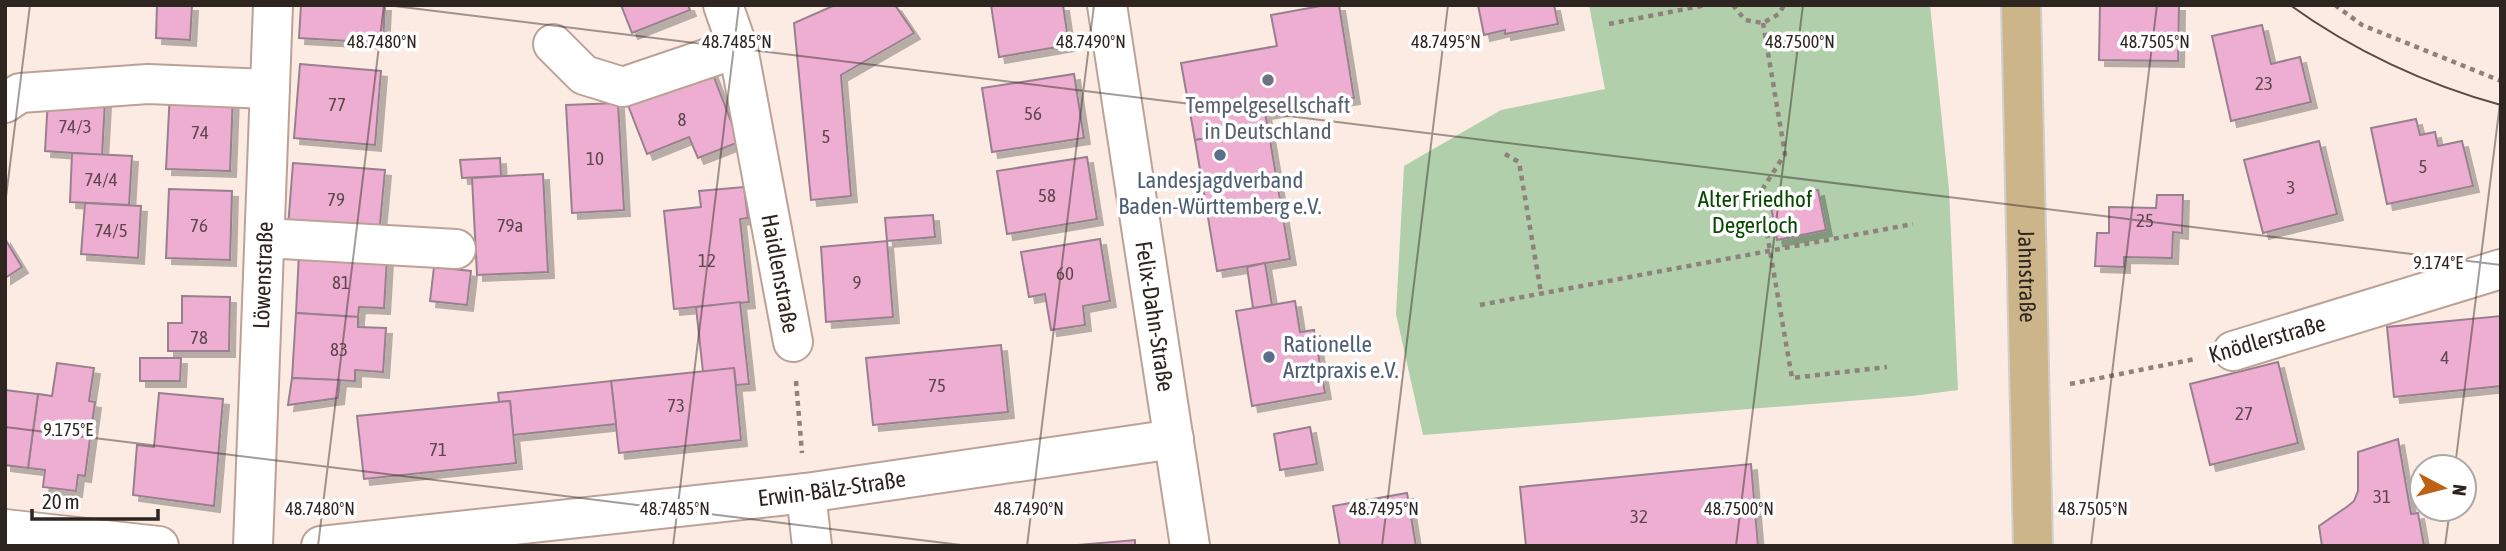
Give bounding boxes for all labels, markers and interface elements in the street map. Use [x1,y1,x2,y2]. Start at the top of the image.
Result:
text: 48.7480°N [347,31,417,52]
text: 48.7485°N [702,31,772,52]
text: 48.7490°N [1056,31,1126,52]
text: 48.7495°N [1411,31,1481,52]
text: 48.7500°N [1765,31,1835,52]
text: 48.7505°N [2120,31,2190,52]
marker: Tempelgesellschaft in Deutschland [1260,72,1276,88]
house number: 23 [2255,72,2273,94]
place label: Tempelgesellschaft in Deutschland [1186,92,1350,144]
house number: 77 [328,93,346,115]
house number: 56 [1024,102,1042,124]
house number: 8 [678,108,687,130]
house number: 74/3 [58,115,92,137]
house number: 74 [191,121,209,143]
house number: 5 [822,125,830,147]
house number: 10 [586,147,604,169]
marker: Landesjagdverband Baden-Württemberg e.V. [1212,147,1228,163]
house number: 5 [2419,155,2427,177]
place label: Landesjagdverband Baden-Württemberg e.V. [1118,167,1322,219]
house number: 74/4 [84,168,118,190]
house number: 3 [2287,176,2295,198]
house number: 58 [1038,184,1056,206]
park label: Alter Friedhof Degerloch [1698,186,1812,238]
house number: 79 [327,188,345,210]
house number: 25 [2136,209,2154,231]
street label: Haidlenstraße [756,212,804,335]
house number: 76 [190,214,208,236]
house number: 79a [497,214,523,236]
house number: 74/5 [94,219,128,241]
street label: Löwenstraße [248,221,278,329]
street label: Jahnstraße [2013,229,2041,323]
street label: Felix-Dahn-Straße [1130,239,1179,393]
house number: 12 [698,249,716,271]
text: 9.174°E [2413,252,2463,273]
house number: 60 [1056,262,1074,284]
house number: 81 [332,271,350,293]
house number: 9 [853,271,862,293]
street label: Knödlerstraße [2206,310,2328,368]
house number: 78 [190,326,208,348]
place label: Rationelle Arztpraxis e.V. [1283,331,1399,383]
house number: 83 [330,338,348,360]
house number: 4 [2441,346,2450,368]
marker: Rationelle Arztpraxis e.V. [1261,349,1277,365]
house number: 75 [928,374,946,396]
house number: 73 [667,394,685,416]
house number: 27 [2235,402,2253,424]
text: 9.175°E [43,419,93,440]
house number: 71 [429,438,447,460]
north arrow [2408,453,2478,523]
street label: Erwin-Bälz-Straße [757,466,907,511]
scale bar [32,477,158,522]
text: N [2448,483,2471,497]
house number: 31 [2373,485,2391,507]
text: 20 m [42,489,80,513]
text: 48.7480°N [285,498,355,519]
text: 48.7485°N [640,498,710,519]
text: 48.7490°N [994,498,1064,519]
text: 48.7495°N [1349,498,1419,519]
text: 48.7500°N [1704,498,1774,519]
text: 48.7505°N [2058,498,2128,519]
house number: 32 [1630,505,1648,527]

